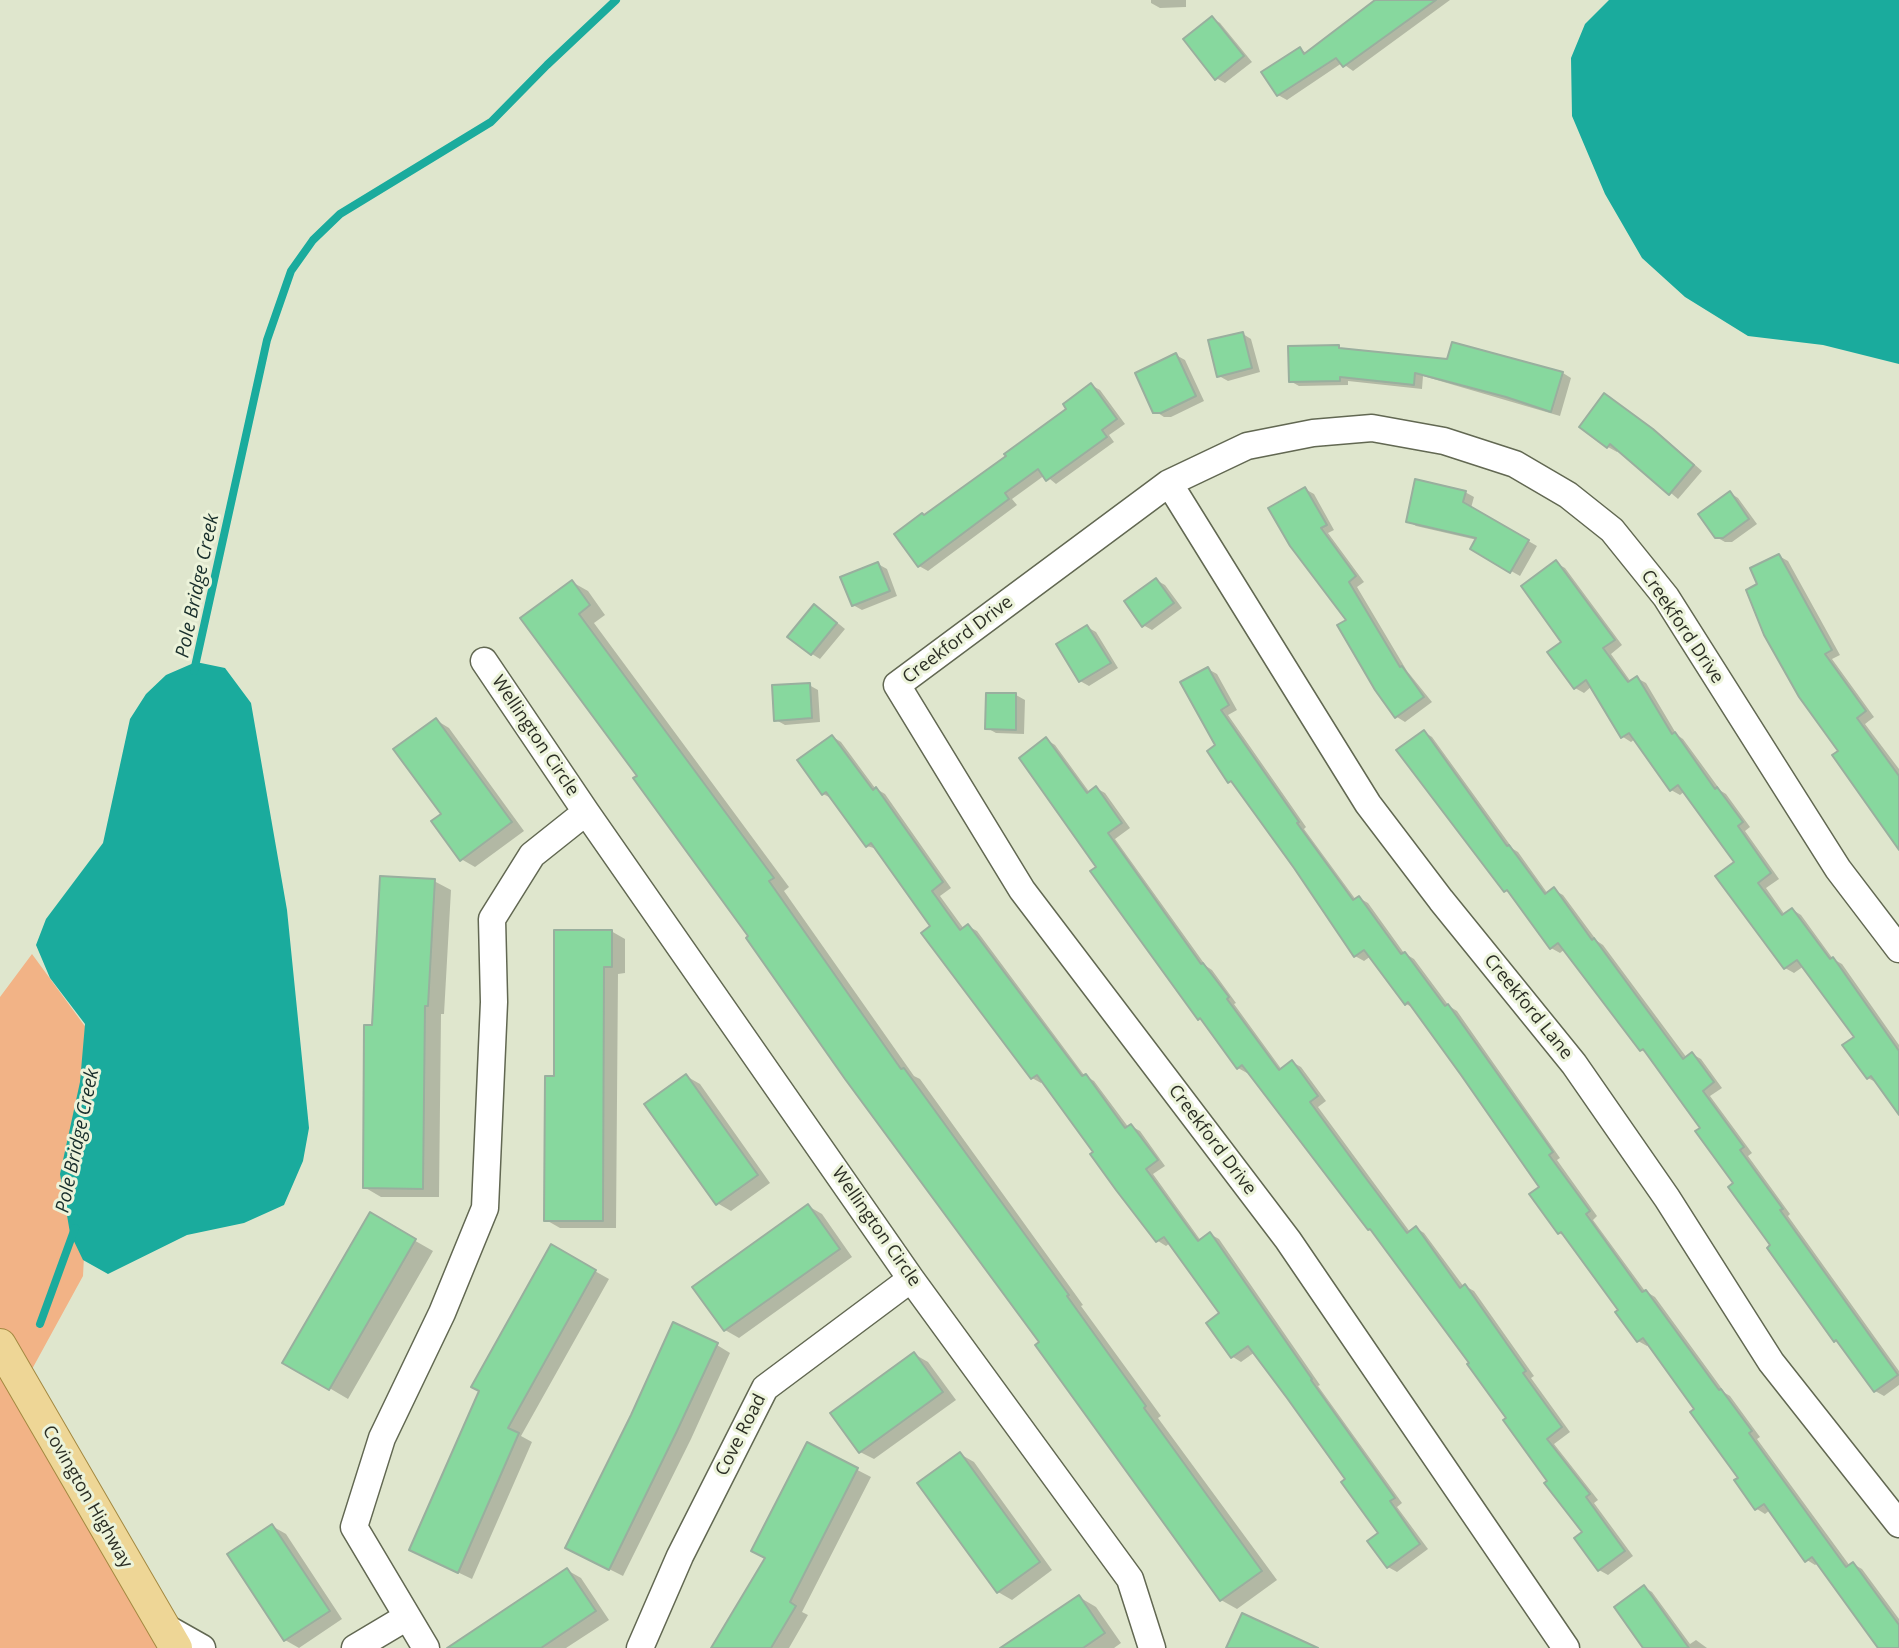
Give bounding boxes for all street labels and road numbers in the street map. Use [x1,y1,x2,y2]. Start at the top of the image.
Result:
street label: Creekford Drive [1636,566,1728,688]
street label: Creekford Drive [899,592,1017,688]
street label: Wellington Circle [487,672,583,800]
street label: Creekford Lane [1479,950,1577,1064]
street label: Creekford Drive [1164,1081,1260,1199]
street label: Wellington Circle [827,1163,925,1291]
street label: Cove Road [711,1390,771,1480]
street label: Covington Highway [37,1422,137,1572]

